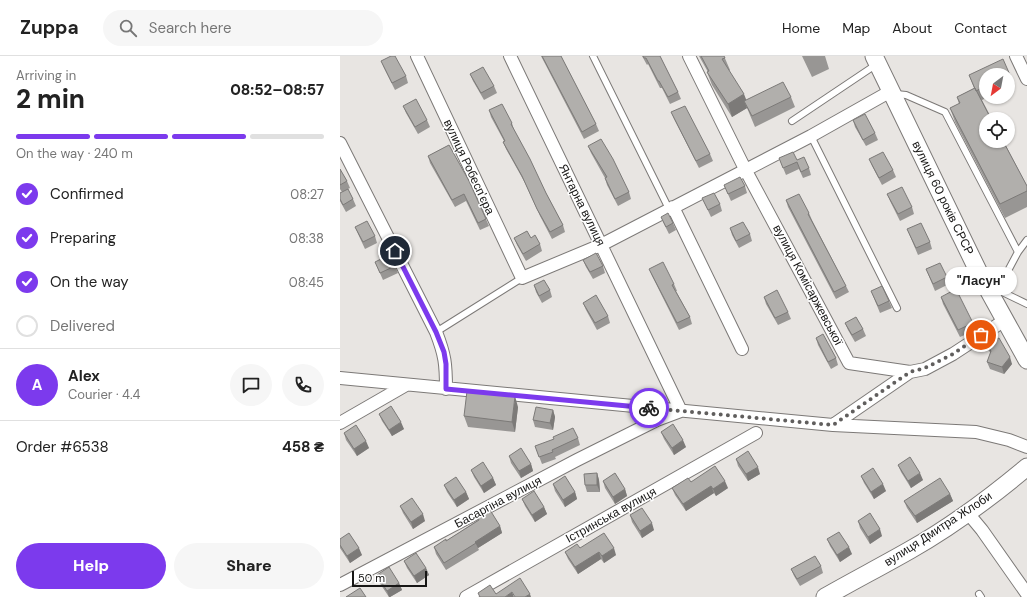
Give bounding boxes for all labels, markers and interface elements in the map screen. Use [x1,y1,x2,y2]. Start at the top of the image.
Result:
search box [103,10,383,46]
text: Zuppa [20,15,79,40]
icon: search [117,17,139,39]
text: Search here [149,18,231,38]
text: Home [782,19,820,37]
text: Map [842,19,870,37]
text: About [892,19,932,37]
text: Contact [954,19,1007,37]
text: Arriving in [16,67,76,84]
north arrow [979,68,1015,104]
map controls [979,68,1015,148]
text: 08:52–08:57 [230,80,324,100]
text: 2 min [16,82,85,116]
button: locate [979,112,1015,148]
street label: вулиця Робесп'єра [440,117,498,218]
street label: вулиця 60 років СРСР [908,138,978,258]
text: On the way · 240 m [16,145,133,162]
street label: Янтарна вулиця [555,161,609,249]
icon: check [16,183,38,205]
text: Confirmed [50,184,124,204]
text: 08:27 [290,186,324,203]
street label: вулиця Комісаржевської [769,222,847,349]
icon: check [16,227,38,249]
text: Preparing [50,228,116,248]
text: 08:38 [289,230,324,247]
pin [378,234,412,268]
icon: home [384,240,406,262]
callout: "Ласун" [945,267,1017,295]
icon: check [16,271,38,293]
text: On the way [50,272,129,292]
text: "Ласун" [957,272,1005,289]
text: 08:45 [289,274,324,291]
text: Delivered [50,316,115,336]
pin [964,318,998,352]
icon: bag [970,324,992,346]
button: chat [230,364,272,406]
button: phone [282,364,324,406]
text: Alex [68,366,100,386]
text: A [32,375,42,395]
text: Courier · 4.4 [68,386,140,403]
courier [629,388,669,428]
icon: bike [638,397,660,419]
text: Order #6538 [16,437,109,457]
text: 458 ₴ [282,437,324,457]
street label: Басаргіна вулиця [452,472,544,532]
street label: Істринська вулиця [563,483,659,547]
street label: вулиця Дмитра Жлоби [881,488,995,570]
button: Help [16,543,166,589]
button: Share [174,543,324,589]
scale bar [352,569,427,588]
text: 50 m [358,571,385,585]

